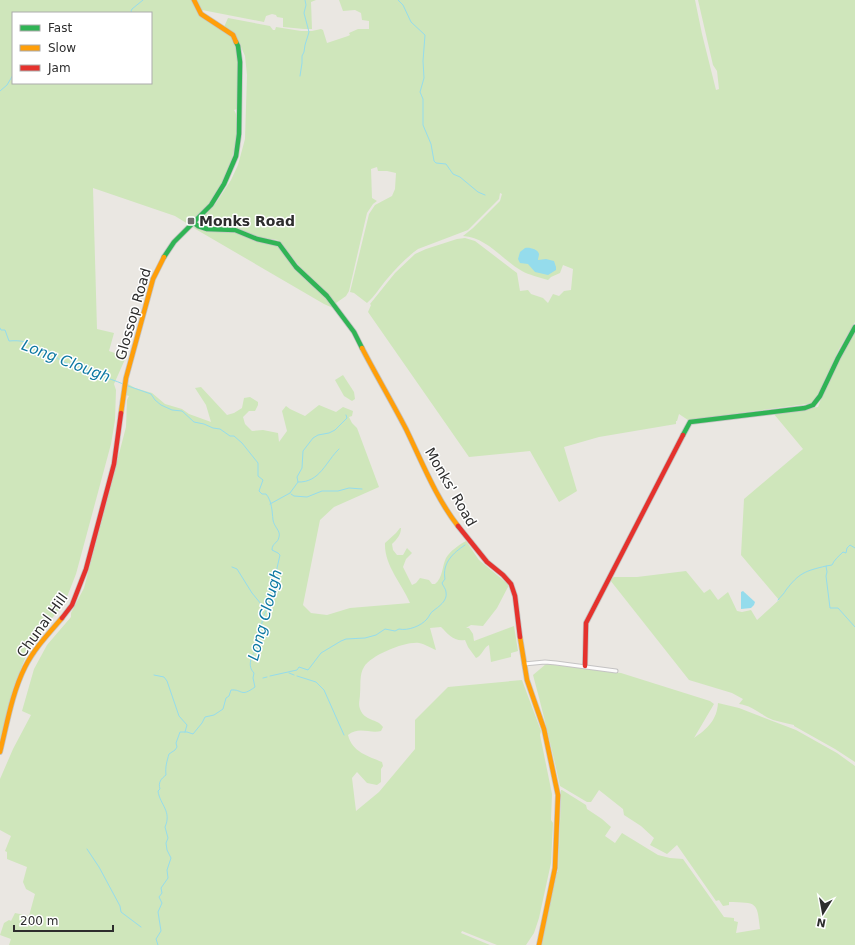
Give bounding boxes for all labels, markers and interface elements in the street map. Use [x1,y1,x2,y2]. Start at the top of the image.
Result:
legend [12,12,152,84]
text: Fast [48,21,72,35]
text: Slow [48,41,76,55]
text: Jam [47,61,71,75]
place label: Monks Road [199,213,295,229]
marker: Monks Road [186,216,196,226]
street label: Glossop Road [112,266,154,362]
water label: Long Clough [19,336,113,386]
street label: Monks' Road [422,445,480,529]
water label: Long Clough [244,567,286,663]
street label: Chunal Hill [13,590,71,660]
north arrow [803,893,843,933]
scale bar [14,907,113,933]
text: 200 m [20,914,58,928]
text: N [815,915,827,930]

